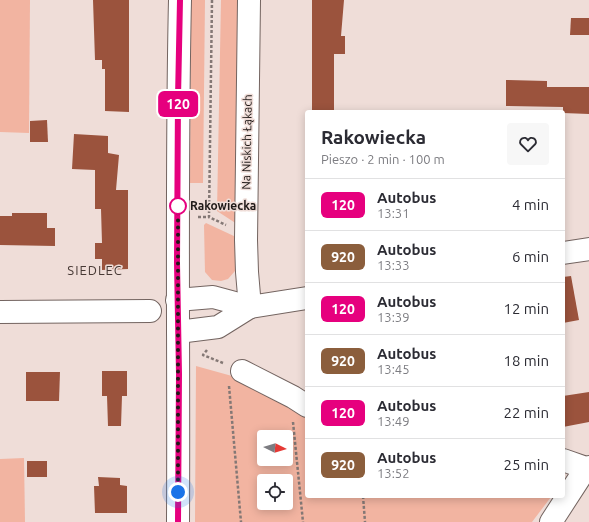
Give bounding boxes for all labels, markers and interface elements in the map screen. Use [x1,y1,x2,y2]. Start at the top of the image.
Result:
line badge: 120 [155,91,201,117]
street label: Na Niskich Łąkach [239,94,254,190]
text: 120 [166,96,190,112]
button: heart [507,123,549,165]
text: Rakowiecka [321,126,426,148]
text: Pieszo · 2 min · 100 m [321,152,445,166]
text: Autobus [377,189,436,206]
text: 4 min [512,196,549,213]
marker: Rakowiecka [169,197,187,215]
text: 120 [331,197,355,213]
place label: Rakowiecka [190,199,256,212]
text: 13:31 [377,206,410,220]
text: Autobus [377,241,436,258]
text: 6 min [512,248,549,265]
text: 920 [331,249,355,265]
text: 13:33 [377,258,410,272]
district label: SIEDLEC [67,263,123,277]
text: Autobus [377,293,436,310]
text: 12 min [503,300,549,317]
text: 120 [331,301,355,317]
text: 13:39 [377,310,410,324]
text: Autobus [377,345,436,362]
text: 18 min [503,352,549,369]
text: 920 [331,353,355,369]
text: 13:45 [377,362,410,376]
text: Autobus [377,397,436,414]
text: 22 min [503,404,549,421]
text: 120 [331,405,355,421]
text: 13:49 [377,414,410,428]
north arrow [257,430,293,466]
map controls [257,430,293,510]
text: Autobus [377,449,436,466]
text: 25 min [503,456,549,473]
text: 920 [331,457,355,473]
text: 13:52 [377,466,410,480]
button: locate [257,474,293,510]
your location [168,482,188,502]

